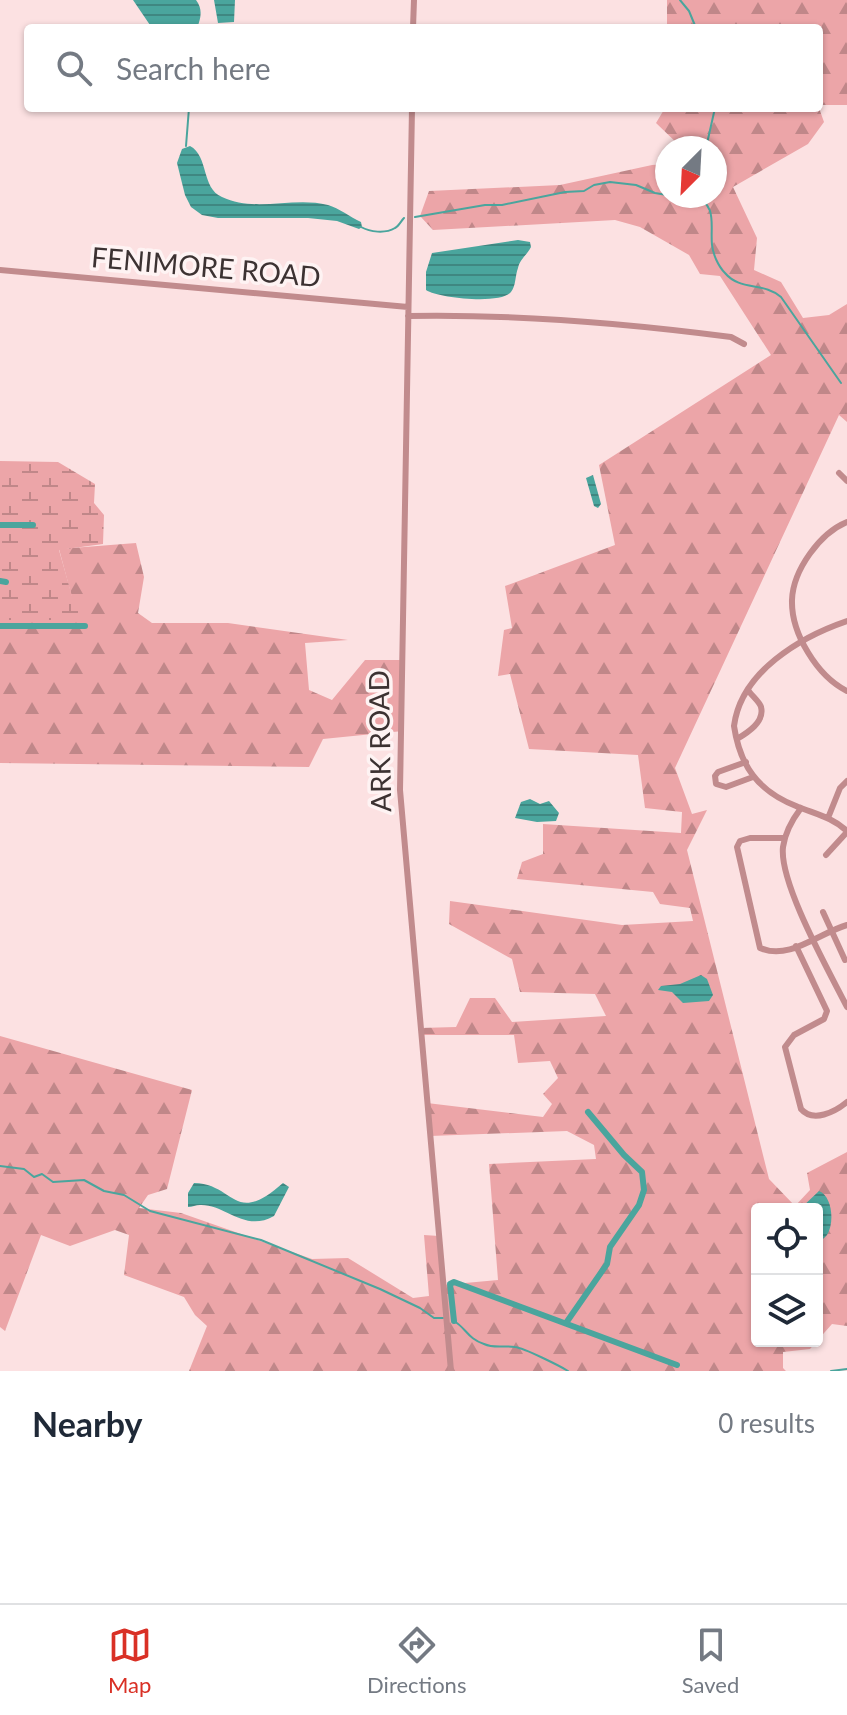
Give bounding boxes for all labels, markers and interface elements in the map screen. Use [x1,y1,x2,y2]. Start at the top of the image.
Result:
search box [24,24,823,112]
icon: search [52,46,96,90]
text: Search here [116,50,271,86]
north arrow [655,136,727,208]
street label: FENIMORE ROAD [90,239,322,293]
street label: ARK ROAD [361,670,397,812]
map controls [751,1203,823,1347]
button: locate [751,1203,823,1275]
button: layers [751,1275,823,1347]
text: Nearby [32,1403,143,1444]
text: 0 results [718,1407,815,1439]
tab: Map [108,1623,152,1698]
tab: Directions [367,1623,466,1698]
tab: Saved [682,1623,739,1698]

